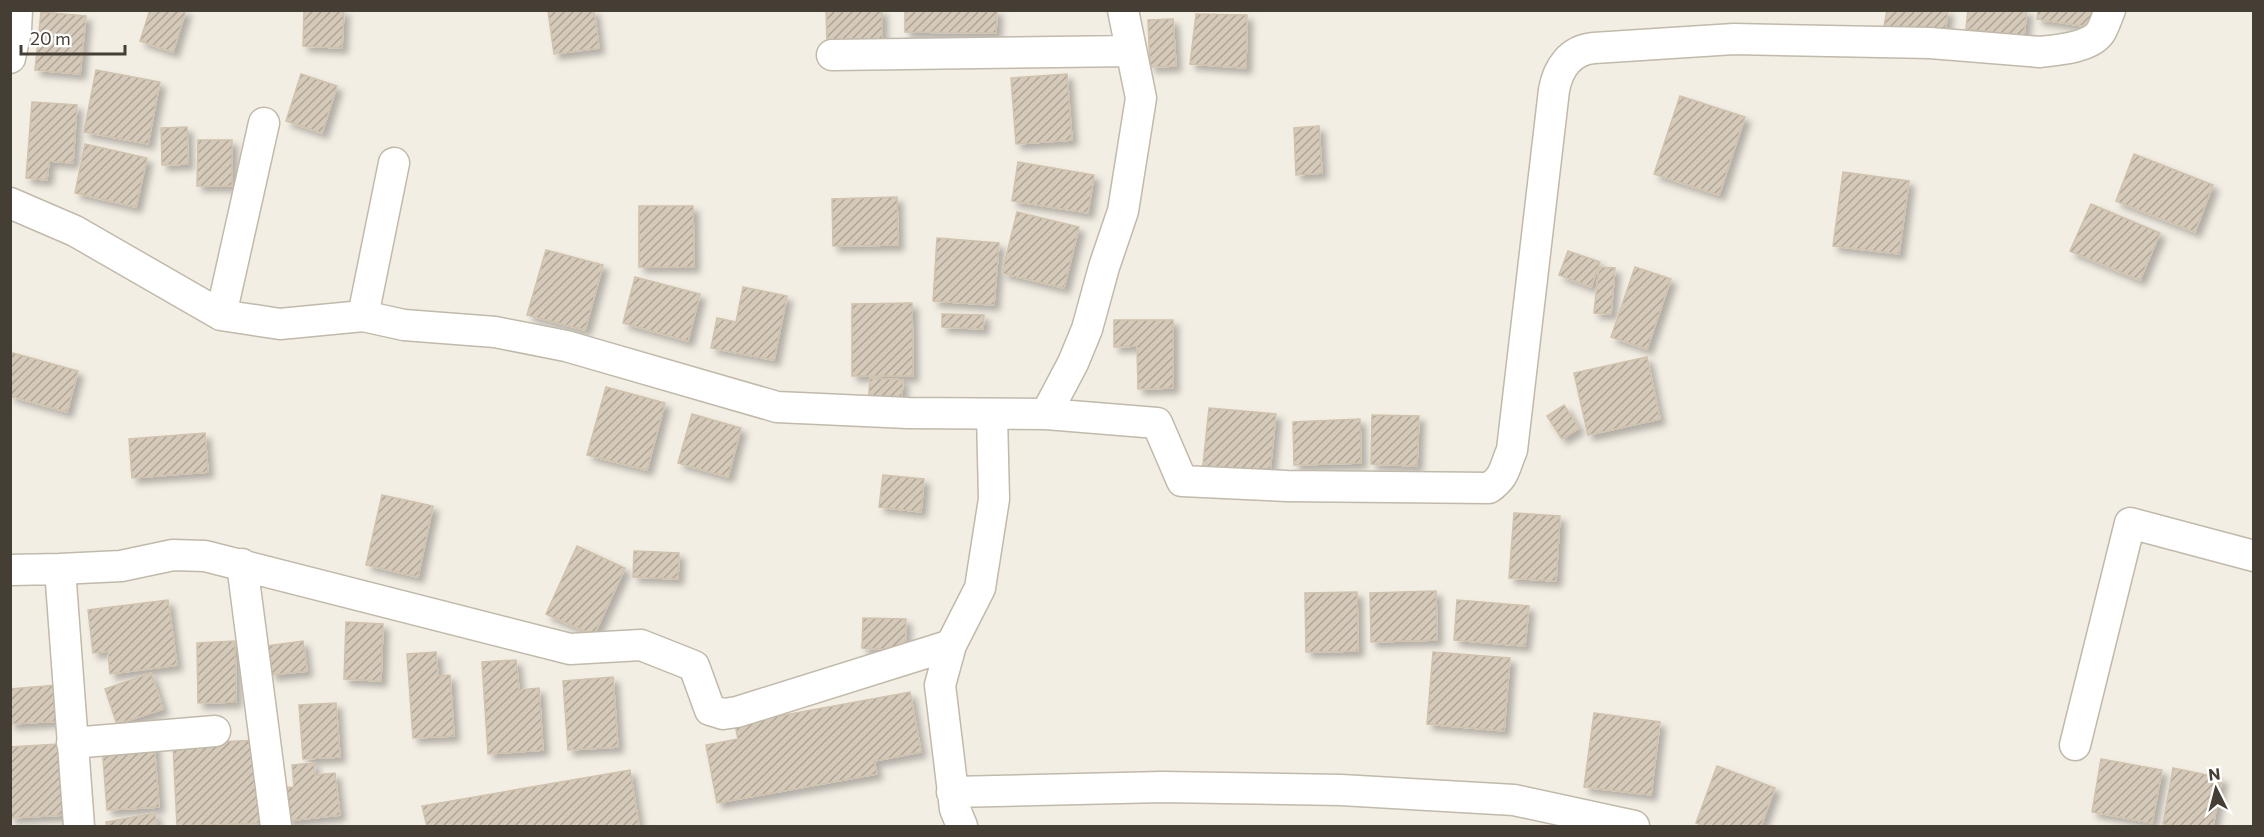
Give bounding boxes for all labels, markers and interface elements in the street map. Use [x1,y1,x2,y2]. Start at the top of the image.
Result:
scale bar [21,18,124,56]
text: 20 m [30,27,71,49]
north arrow [2186,759,2246,819]
text: N [2207,764,2221,784]

